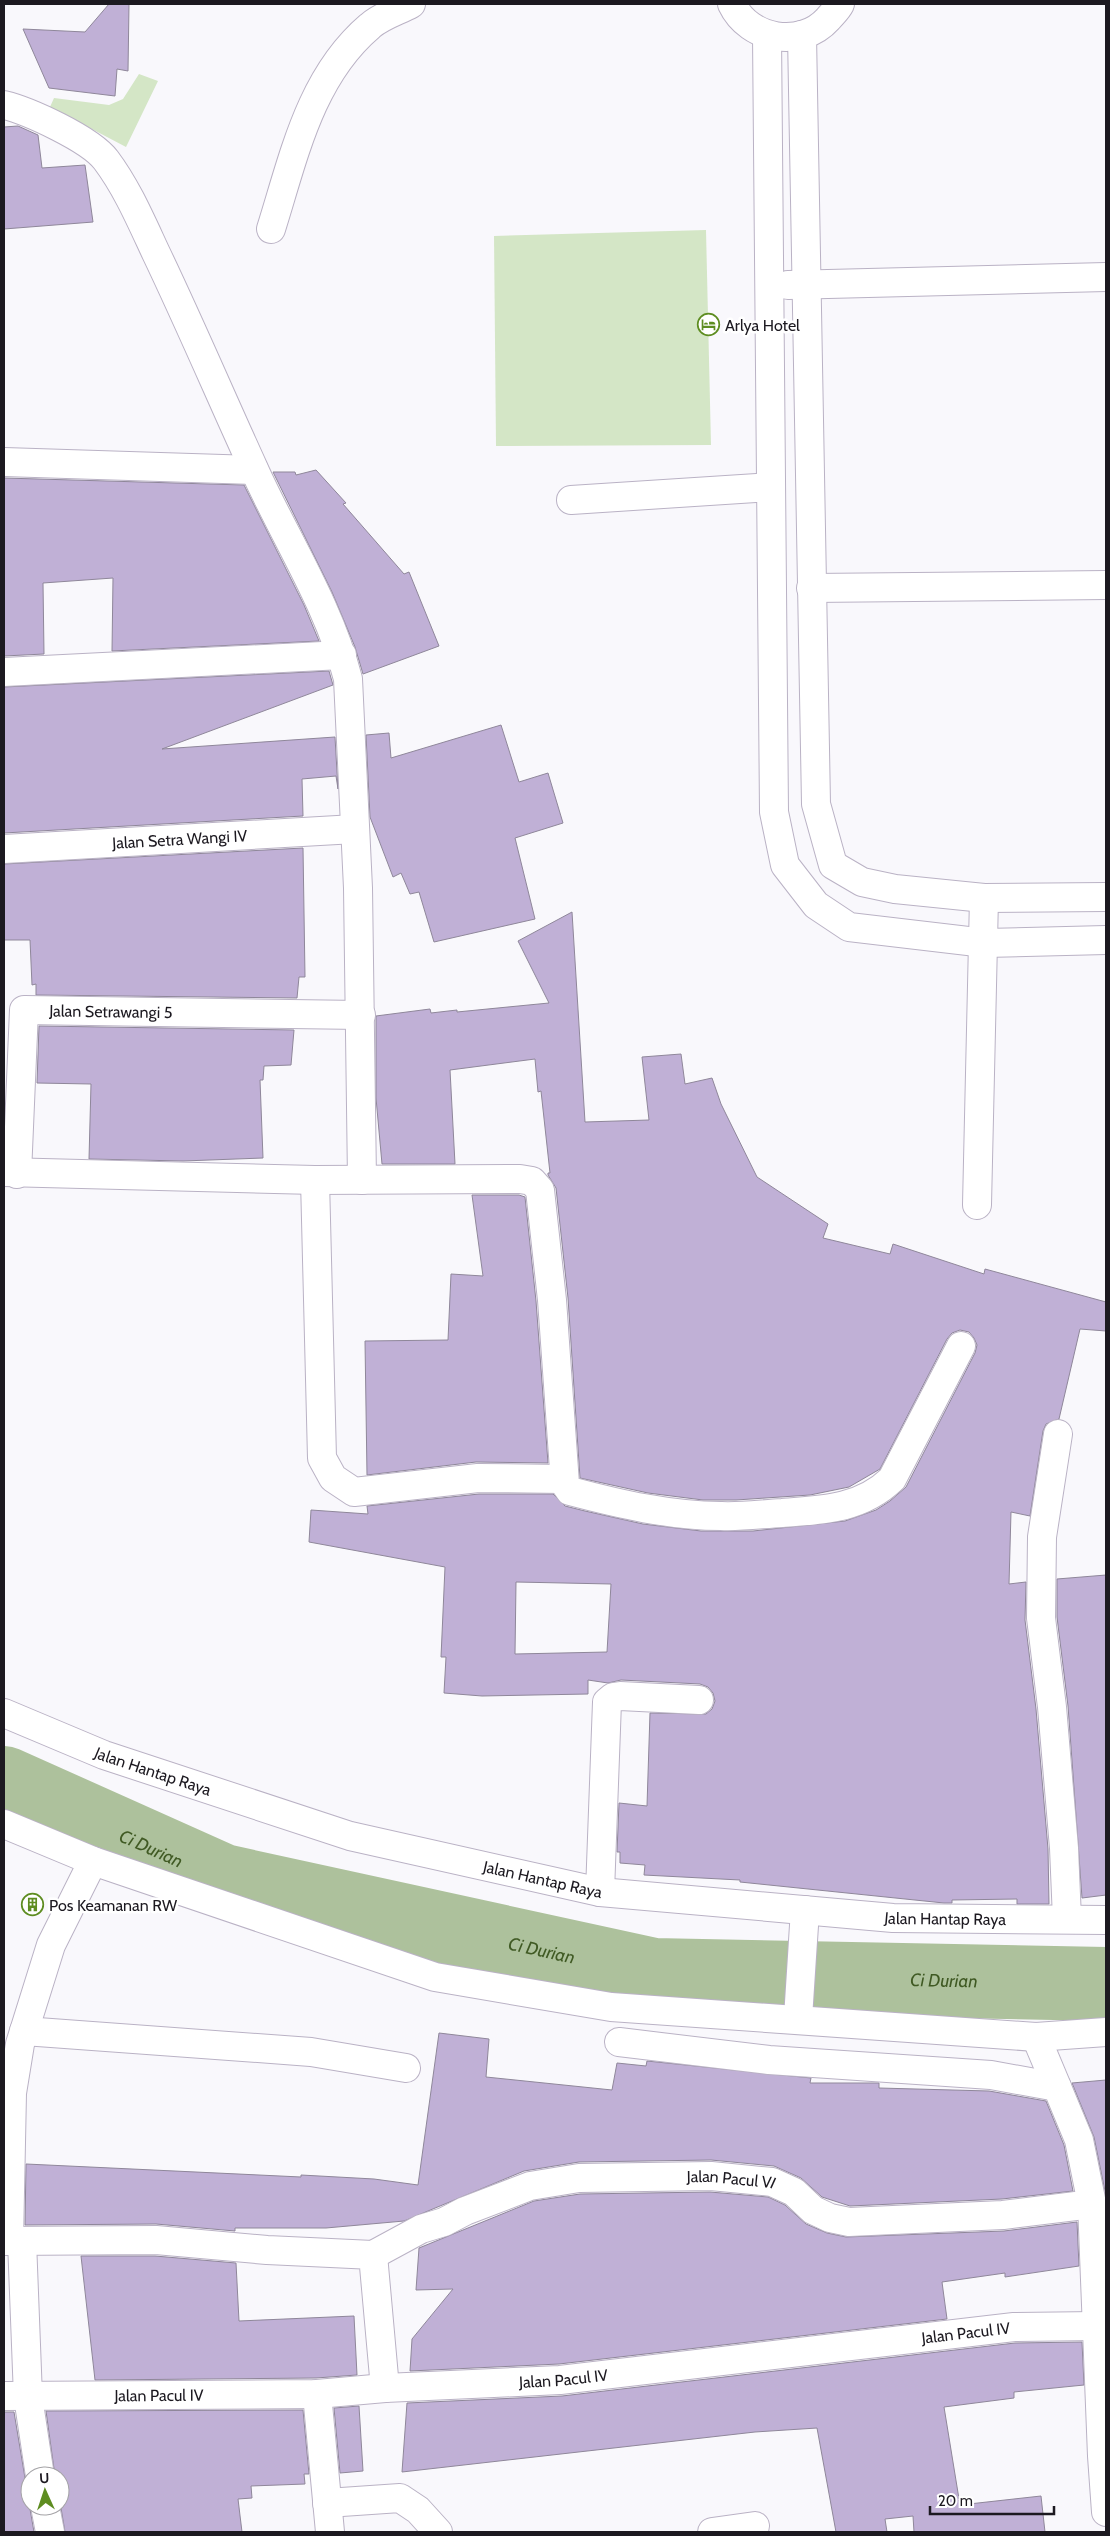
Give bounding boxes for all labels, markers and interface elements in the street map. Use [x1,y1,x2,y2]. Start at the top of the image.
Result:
hotel icon: Arlya Hotel [697,313,721,337]
place label: Arlya Hotel [725,316,800,335]
street label: Jalan Setra Wangi IV [111,826,248,853]
street label: Jalan Setrawangi 5 [48,1001,173,1022]
street label: Jalan Hantap Raya [91,1743,214,1800]
water label: Ci Durian [116,1825,186,1873]
street label: Jalan Hantap Raya [480,1857,604,1902]
building icon: Pos Keamanan RW [21,1893,45,1917]
place label: Pos Keamanan RW [49,1896,178,1915]
street label: Jalan Hantap Raya [883,1908,1006,1929]
water label: Ci Durian [506,1933,577,1969]
water label: Ci Durian [910,1969,978,1992]
street label: Jalan Pacul VI [686,2167,779,2193]
street label: Jalan Pacul IV [919,2318,1011,2348]
street label: Jalan Pacul IV [518,2365,609,2392]
street label: Jalan Pacul IV [113,2386,204,2405]
north arrow [20,2466,70,2516]
text: U [39,2469,50,2487]
scale bar [930,2484,1054,2516]
text: 20 m [938,2492,973,2510]

